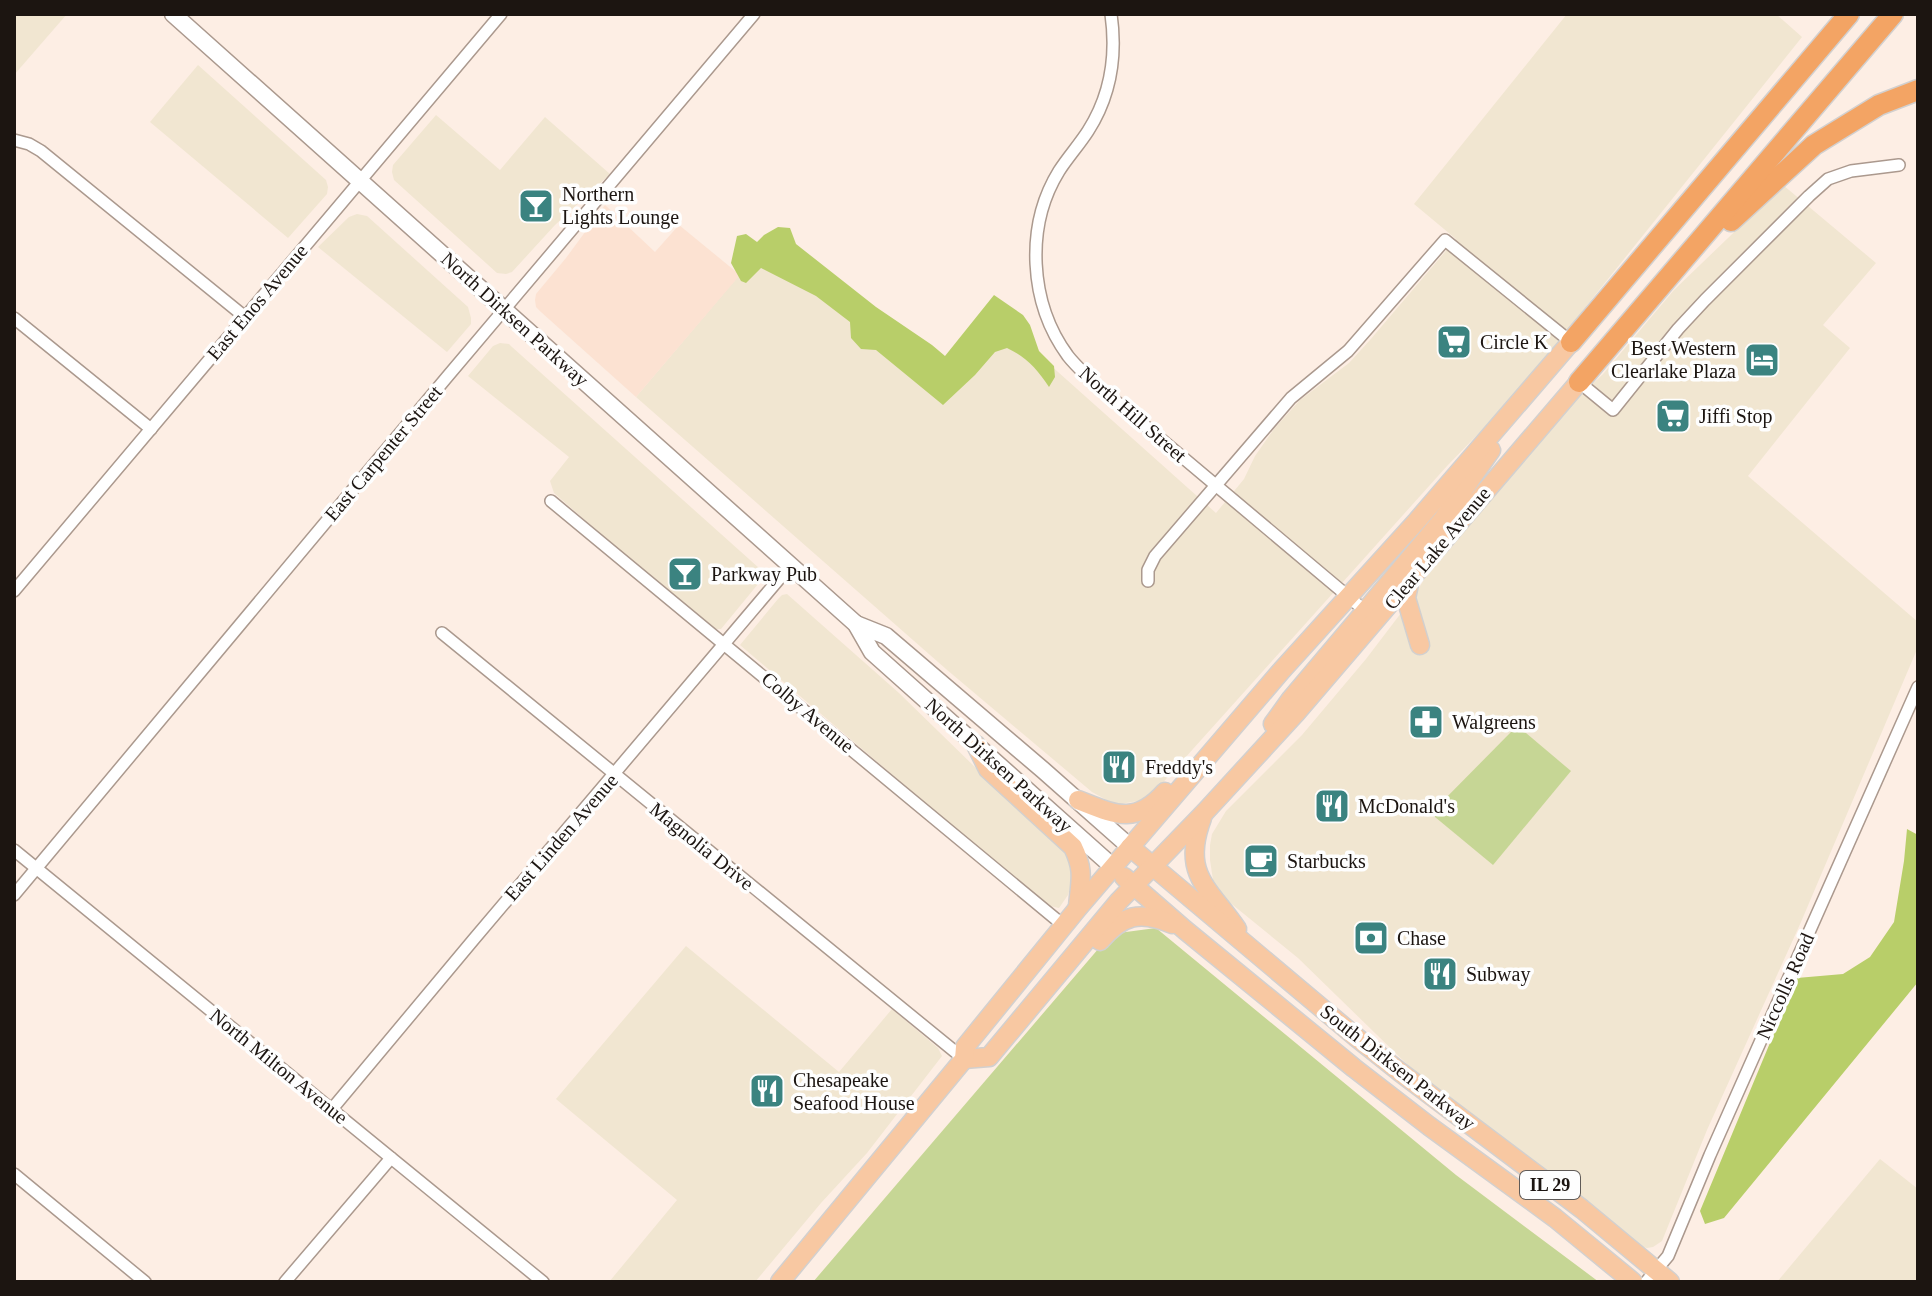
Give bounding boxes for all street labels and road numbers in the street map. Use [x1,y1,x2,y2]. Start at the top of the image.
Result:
street label: East Enos Avenue [202,240,312,364]
street label: North Dirksen Parkway [436,247,593,391]
street label: North Hill Street [1075,362,1191,467]
street label: East Carpenter Street [320,381,447,526]
street label: Clear Lake Avenue [1379,482,1495,614]
street label: Colby Avenue [757,667,859,758]
street label: North Dirksen Parkway [920,693,1077,837]
street label: East Linden Avenue [500,769,622,905]
street label: Magnolia Drive [645,797,758,895]
street label: Niccolls Road [1752,930,1818,1042]
street label: South Dirksen Parkway [1316,1000,1480,1135]
street label: North Milton Avenue [206,1004,352,1128]
road number: IL 29 [1520,1171,1580,1199]

